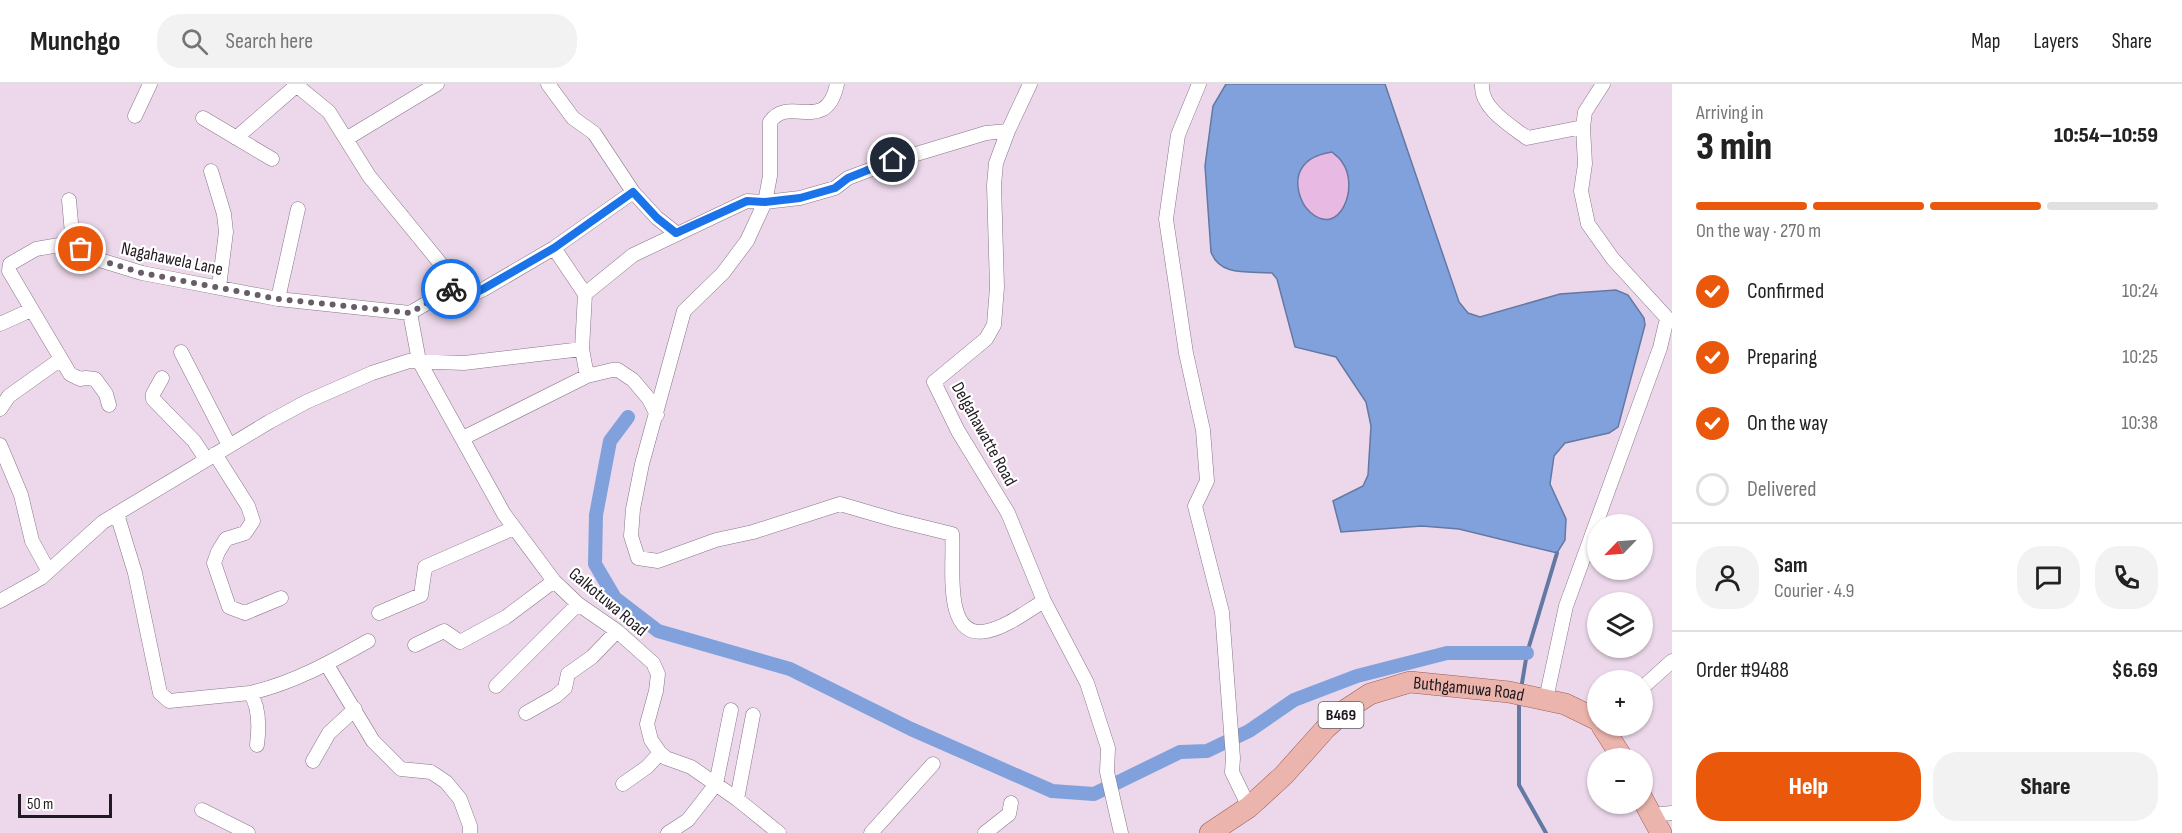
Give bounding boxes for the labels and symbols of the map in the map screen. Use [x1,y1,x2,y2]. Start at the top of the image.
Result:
pin [867,134,918,185]
pin [55,223,106,274]
street label: Nagahawela Lane [119,238,225,280]
courier [421,259,481,319]
street label: Delgahawatte Road [947,378,1021,490]
north arrow [1587,514,1653,580]
street label: Galkotuwa Road [565,563,651,641]
street label: Buthgamuwa Road [1412,672,1526,705]
road number: B469 [1318,702,1364,728]
scale bar [18,791,112,818]

